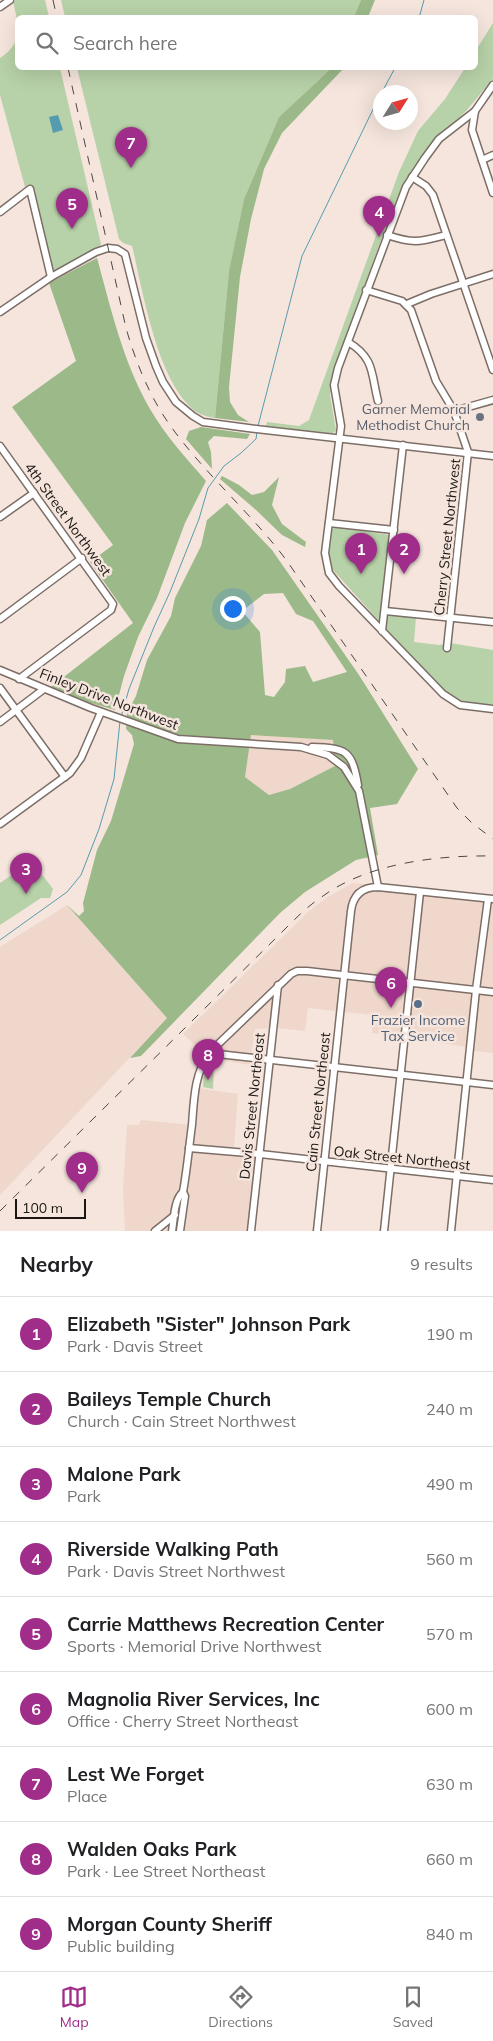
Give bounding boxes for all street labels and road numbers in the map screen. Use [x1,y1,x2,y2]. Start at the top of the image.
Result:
street label: Cherry Street Northwest [430,457,464,616]
street label: 4th Street Northwest [21,459,115,579]
street label: Finley Drive Northwest [37,664,181,734]
street label: Cain Street Northeast [302,1031,334,1173]
street label: Davis Street Northeast [235,1032,269,1180]
street label: Oak Street Northeast [333,1142,471,1174]

